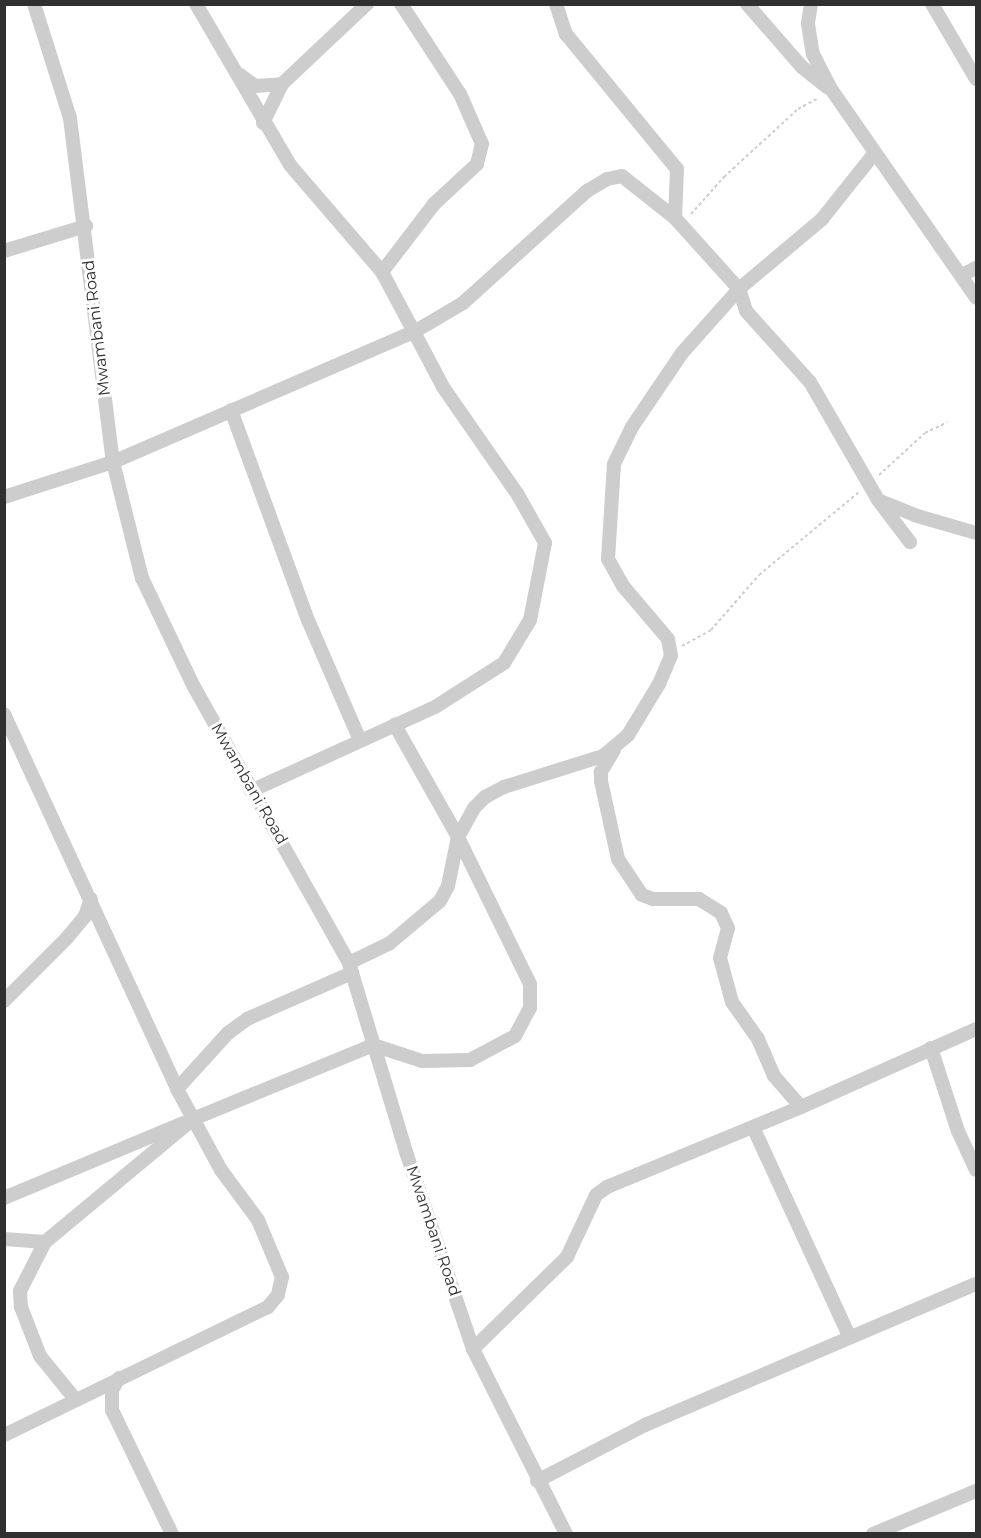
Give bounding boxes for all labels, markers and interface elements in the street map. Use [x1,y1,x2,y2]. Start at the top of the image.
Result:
street label: Mwambani Road [79,259,115,397]
street label: Mwambani Road [206,720,292,848]
street label: Mwambani Road [402,1163,464,1299]

